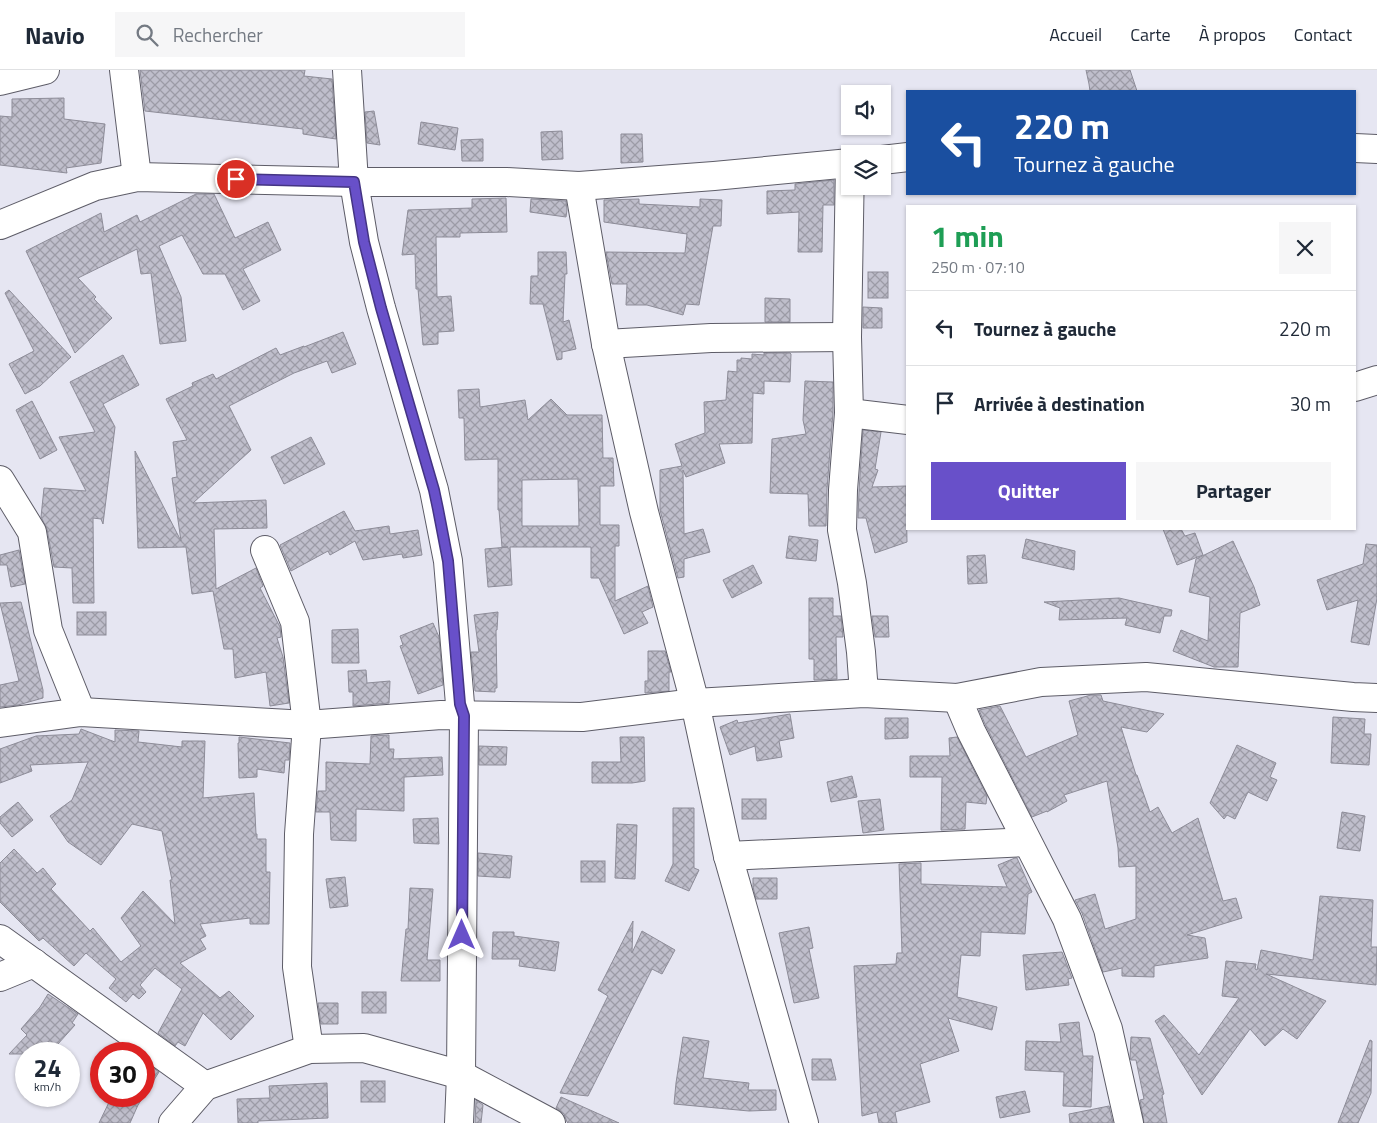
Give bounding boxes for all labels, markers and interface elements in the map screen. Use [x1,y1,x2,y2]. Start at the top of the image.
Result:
search box [115,12,465,57]
text: Navio [25,17,85,53]
text: Rechercher [173,20,263,49]
icon: search [133,21,161,49]
text: Accueil [1049,21,1102,48]
text: Carte [1130,21,1171,48]
text: À propos [1199,21,1266,48]
text: Contact [1294,21,1352,48]
map controls [841,85,891,195]
button: sound [841,85,891,135]
text: 220 m [1014,99,1110,153]
icon: left [931,110,996,175]
button: layers [841,145,891,195]
text: Tournez à gauche [1014,147,1175,181]
pin [215,158,257,200]
icon: arrive [222,165,250,193]
text: 1 min [931,213,1004,259]
button: close [1279,222,1331,274]
text: 250 m · 07:10 [931,255,1025,279]
icon: left [931,314,959,342]
text: Tournez à gauche [974,314,1116,343]
text: 220 m [1279,314,1331,343]
icon: arrive [931,389,959,417]
text: Arrivée à destination [974,389,1145,418]
text: 30 m [1290,389,1331,418]
button: Quitter [931,462,1126,520]
button: Partager [1136,462,1331,520]
position arrow [435,908,487,960]
speed limit sign: 30 [90,1042,155,1107]
text: 24 [33,1049,62,1087]
text: km/h [34,1077,61,1096]

